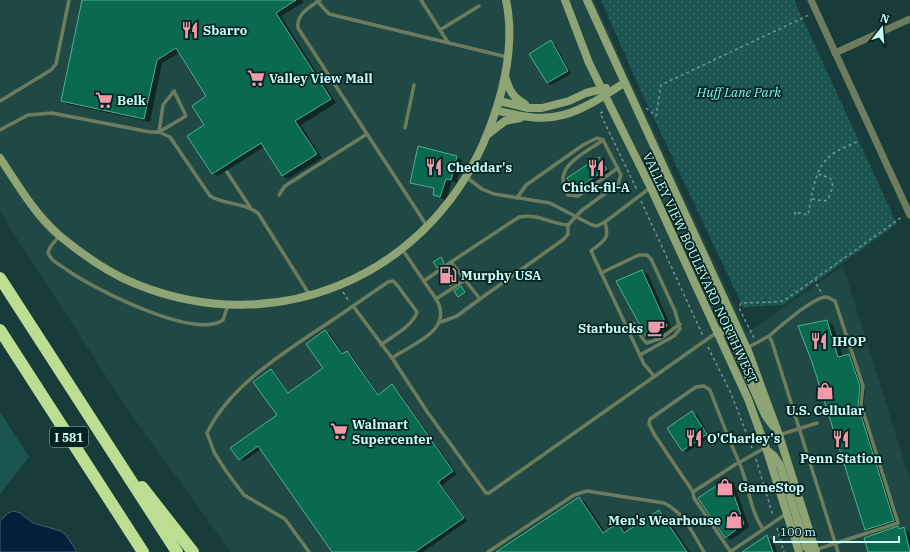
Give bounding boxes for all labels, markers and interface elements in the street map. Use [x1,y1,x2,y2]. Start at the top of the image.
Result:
north arrow [862,8,902,48]
text: N [879,10,891,26]
restaurant icon: Sbarro [180,20,200,40]
place label: Sbarro [203,22,248,39]
supermarket icon: Valley View Mall [246,68,266,88]
place label: Valley View Mall [269,70,373,87]
park label: Huff Lane Park [696,84,781,101]
supermarket icon: Belk [94,90,114,110]
place label: Belk [117,92,147,109]
street label: VALLEY VIEW BOULEVARD NORTHWEST [639,150,761,387]
restaurant icon: Cheddar's [424,157,444,177]
restaurant icon: Chick-fil-A [586,158,606,178]
place label: Cheddar's [447,159,512,176]
place label: Chick-fil-A [562,179,630,196]
fuel station icon: Murphy USA [438,265,458,285]
place label: Murphy USA [461,267,541,284]
cafe icon: Starbucks [646,318,666,338]
place label: Starbucks [578,320,643,337]
restaurant icon: IHOP [809,331,829,351]
place label: IHOP [832,333,866,350]
shop icon: U.S. Cellular [815,381,835,401]
place label: U.S. Cellular [786,402,865,419]
place label: Walmart Supercenter [352,416,433,448]
supermarket icon: Walmart Supercenter [329,421,349,441]
road number: I 581 [50,427,88,447]
restaurant icon: O'Charley's [684,428,704,448]
restaurant icon: Penn Station [831,429,851,449]
place label: O'Charley's [707,430,781,447]
place label: Penn Station [800,450,882,467]
shop icon: GameStop [715,477,735,497]
place label: GameStop [738,479,804,496]
shop icon: Men's Wearhouse [724,510,744,530]
place label: Men's Wearhouse [608,512,721,529]
scale bar [774,518,899,544]
text: 100 m [780,524,816,539]

